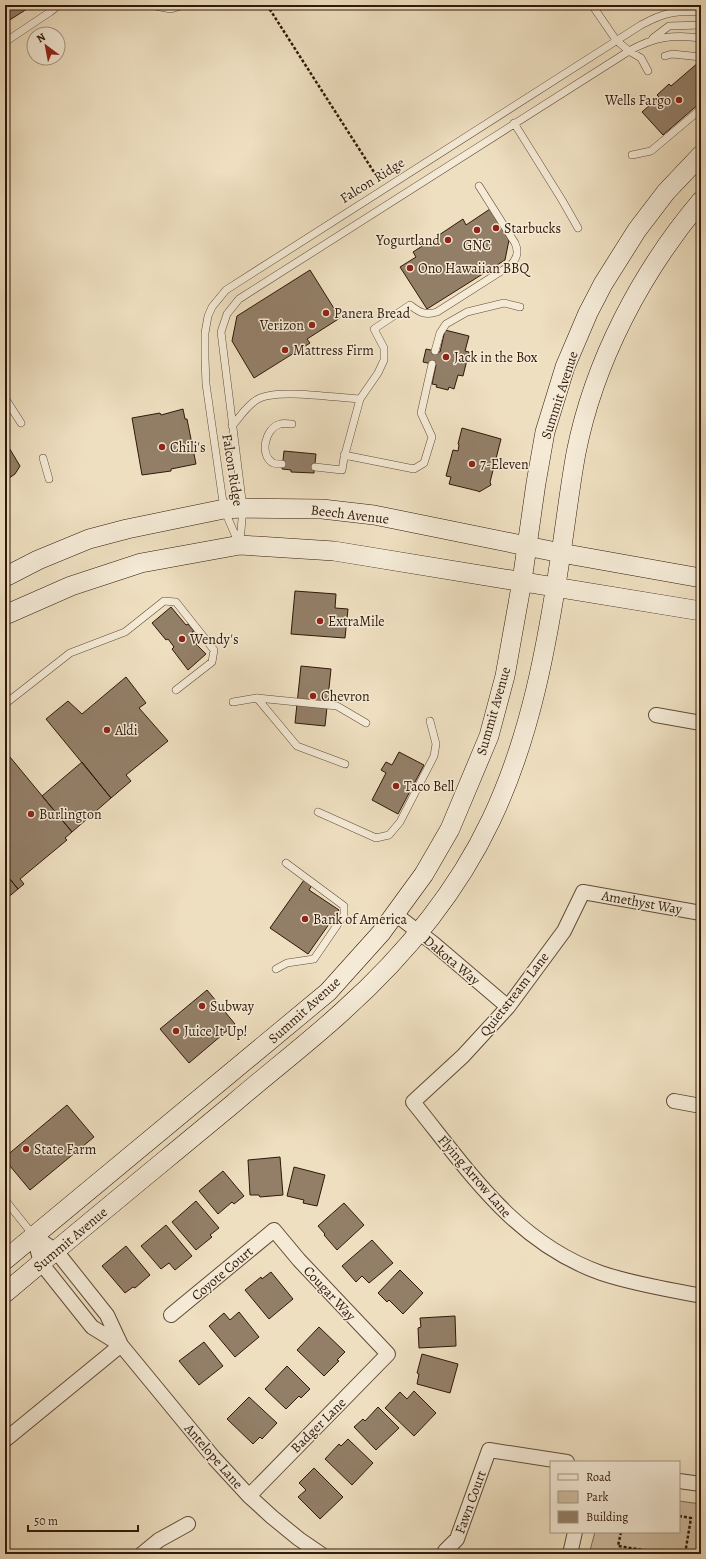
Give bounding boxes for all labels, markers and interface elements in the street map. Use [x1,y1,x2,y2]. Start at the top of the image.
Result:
north arrow [26,26,66,66]
text: N [34,29,48,46]
place label: Wells Fargo [604,91,671,110]
marker: Wells Fargo [674,95,684,105]
street label: Falcon Ridge [336,153,408,208]
place label: Starbucks [504,219,561,238]
marker: Starbucks [491,223,501,233]
marker: GNC [472,225,482,235]
place label: Yogurtland [375,231,440,250]
marker: Yogurtland [443,235,453,245]
place label: GNC [463,236,491,255]
place label: Ono Hawaiian BBQ [418,259,531,278]
marker: Ono Hawaiian BBQ [405,263,415,273]
place label: Panera Bread [334,304,411,323]
marker: Panera Bread [321,308,331,318]
place label: Verizon [259,316,304,335]
marker: Verizon [307,320,317,330]
place label: Mattress Firm [293,341,374,360]
marker: Mattress Firm [280,345,290,355]
place label: Jack in the Box [454,348,538,367]
street label: Summit Avenue [536,349,583,442]
marker: Jack in the Box [441,352,451,362]
street label: Falcon Ridge [217,433,248,508]
place label: Chili's [170,438,206,457]
marker: Chili's [157,442,167,452]
place label: 7-Eleven [480,455,529,474]
marker: 7-Eleven [467,459,477,469]
street label: Beech Avenue [310,500,390,529]
place label: ExtraMile [328,612,385,631]
marker: ExtraMile [315,616,325,626]
place label: Wendy's [189,630,239,649]
marker: Wendy's [177,634,187,644]
street label: Summit Avenue [472,665,515,758]
place label: Chevron [321,687,370,706]
marker: Chevron [308,691,318,701]
place label: Aldi [114,721,138,740]
marker: Aldi [102,725,112,735]
place label: Taco Bell [404,777,455,796]
marker: Taco Bell [391,781,401,791]
place label: Burlington [39,805,102,824]
marker: Burlington [26,809,36,819]
street label: Amethyst Way [599,886,684,919]
place label: Bank of America [313,910,408,929]
marker: Bank of America [300,914,310,924]
street label: Dakota Way [419,931,485,990]
street label: Quietstream Lane [475,948,553,1041]
street label: Summit Avenue [264,973,345,1048]
place label: Subway [210,997,255,1016]
marker: Subway [197,1001,207,1011]
place label: Juice It Up! [184,1022,248,1041]
marker: Juice It Up! [171,1026,181,1036]
street label: Flying Arrow Lane [433,1131,516,1222]
place label: State Farm [34,1140,97,1159]
marker: State Farm [21,1144,31,1154]
street label: Summit Avenue [29,1203,111,1276]
street label: Coyote Court [188,1242,257,1305]
street label: Cougar Way [299,1262,361,1326]
street label: Badger Lane [286,1393,350,1457]
street label: Antelope Lane [179,1419,247,1493]
legend [550,1461,680,1533]
street label: Fawn Court [450,1467,491,1537]
text: Road [586,1469,612,1485]
text: Park [586,1489,609,1505]
scale bar [28,1507,138,1533]
text: Building [586,1509,628,1525]
text: 50 m [34,1513,58,1529]

